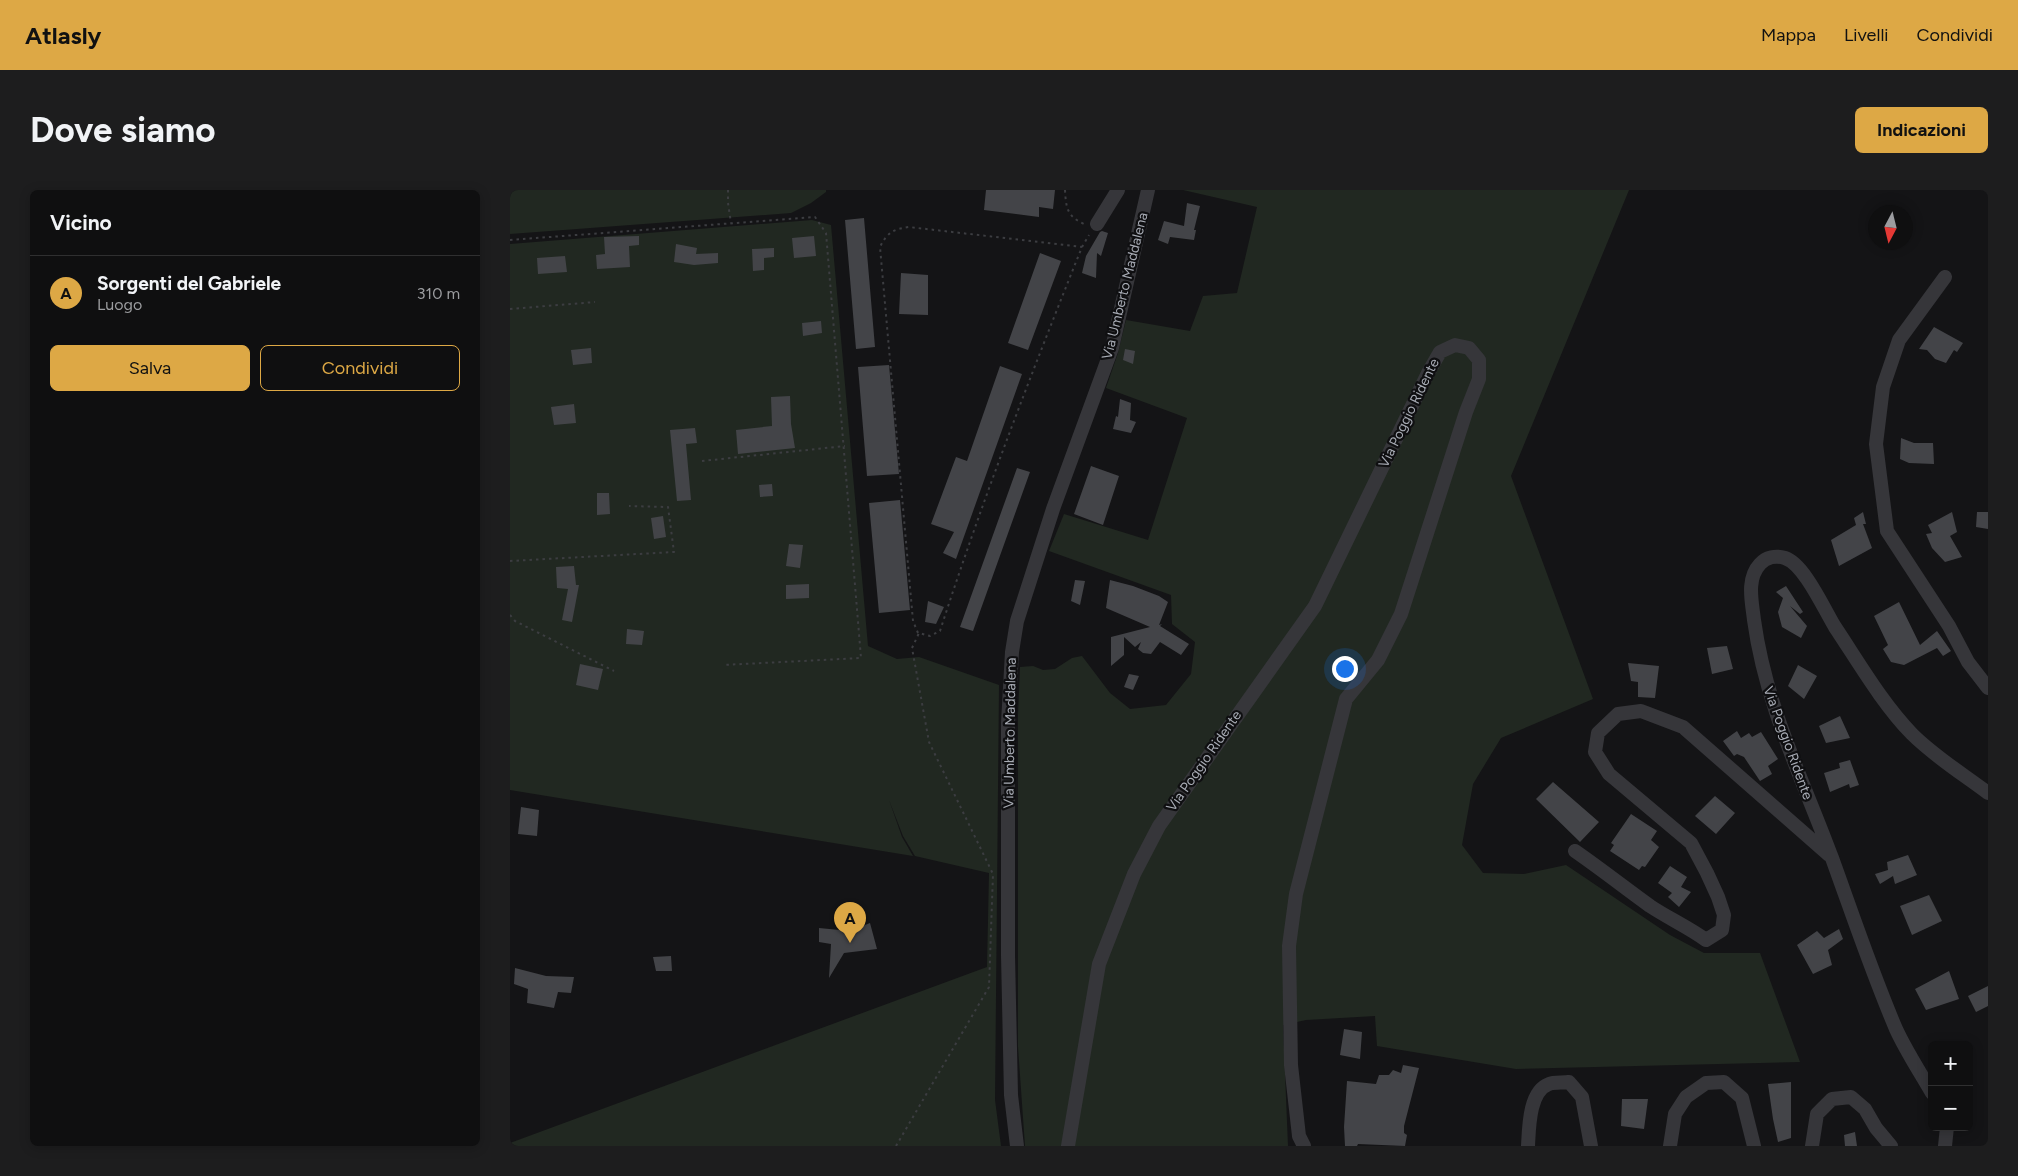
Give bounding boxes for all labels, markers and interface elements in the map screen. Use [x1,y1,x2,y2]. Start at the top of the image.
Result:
text: Atlasly [25,21,101,50]
text: Mappa [1761,24,1816,46]
text: Livelli [1844,24,1889,46]
text: Condividi [1917,24,1993,46]
button: Indicazioni [1855,107,1988,153]
text: Dove siamo [30,109,216,151]
north arrow [1868,205,1913,250]
text: Vicino [50,210,112,235]
street label: Via Umberto Maddalena [1098,211,1152,361]
text: Sorgenti del Gabriele [97,272,281,295]
text: A [60,284,72,303]
text: 310 m [417,284,460,303]
text: Luogo [97,295,142,314]
button: Salva [50,345,250,391]
button: Condividi [260,345,460,391]
street label: Via Poggio Ridente [1375,355,1443,470]
your location [1332,656,1358,682]
street label: Via Umberto Maddalena [1000,657,1020,809]
street label: Via Poggio Ridente [1760,684,1817,802]
street label: Via Poggio Ridente [1163,707,1245,815]
pin: A [834,902,866,943]
map controls [1928,1041,1973,1131]
button: + [1928,1041,1973,1086]
button: − [1928,1086,1973,1131]

